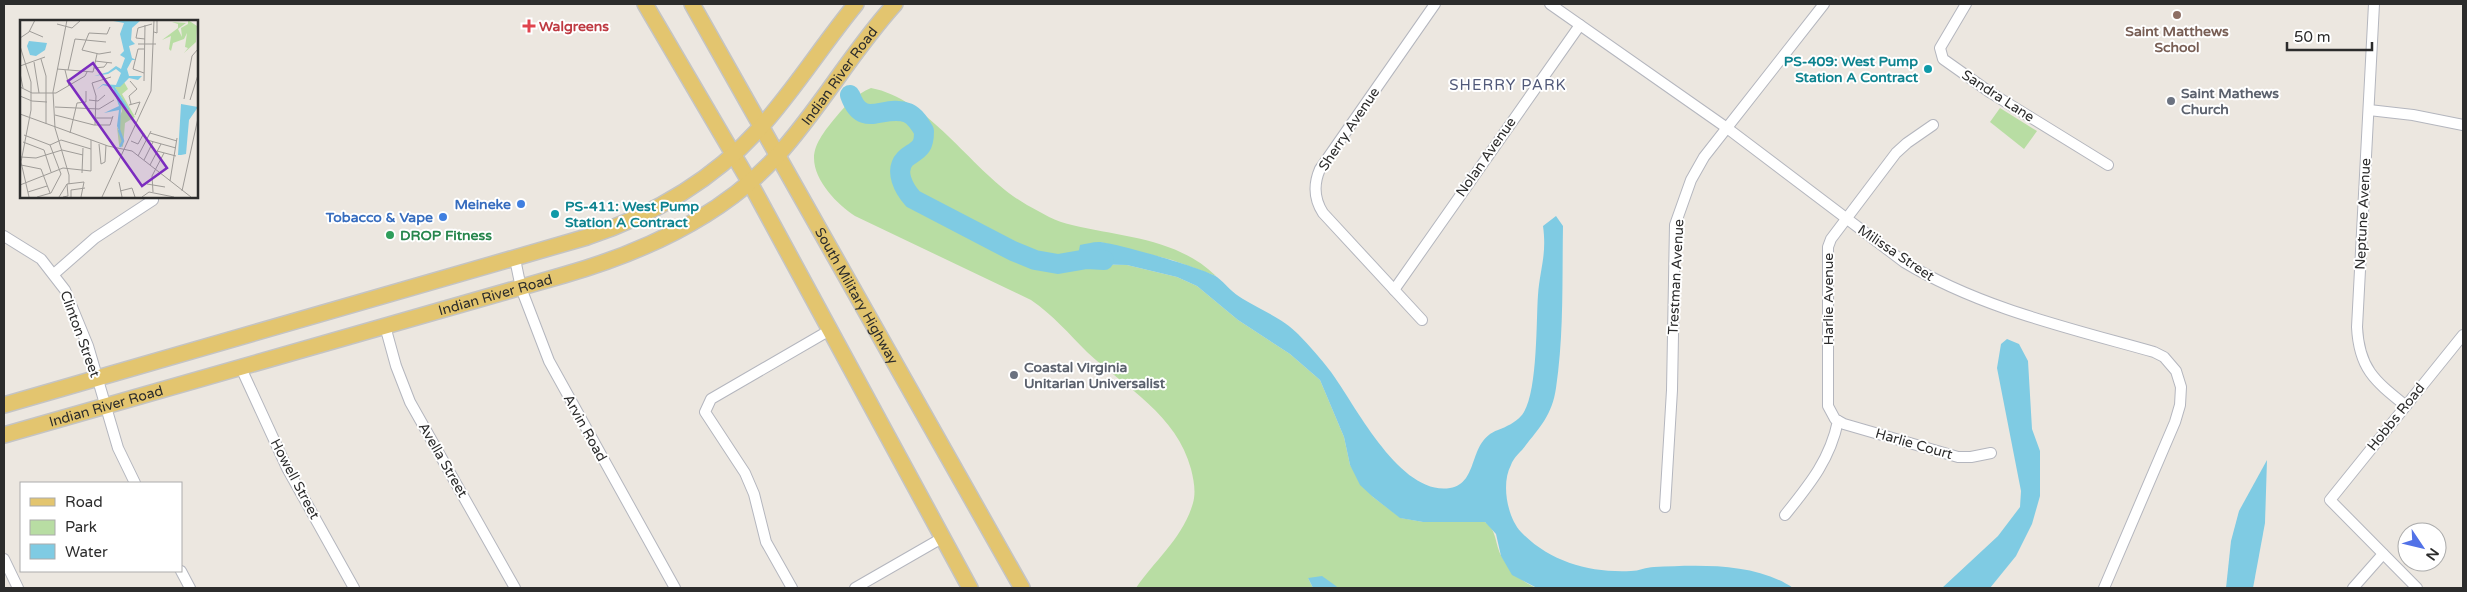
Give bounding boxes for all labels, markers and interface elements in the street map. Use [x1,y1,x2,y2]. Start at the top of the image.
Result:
marker: Saint Matthews School [2171,9,2183,21]
place label: Walgreens [539,18,609,35]
inset map [20,20,198,198]
marker: Walgreens [523,20,535,32]
scale bar [2287,20,2372,52]
street label: Indian River Road [798,23,881,128]
place label: Saint Matthews School [2125,23,2229,56]
text: 50 m [2294,28,2331,46]
place label: PS-409: West Pump Station A Contract [1784,53,1919,86]
marker: PS-409: West Pump Station A Contract [1922,63,1934,75]
street label: Sandra Lane [1959,66,2038,126]
district label: SHERRY PARK [1449,76,1567,94]
street label: Sherry Avenue [1315,84,1383,174]
place label: Saint Mathews Church [2181,85,2279,118]
marker: Saint Mathews Church [2165,95,2177,107]
street label: Nolan Avenue [1452,114,1520,200]
street label: Neptune Avenue [2352,158,2374,270]
place label: Meineke [454,196,511,213]
marker: Meineke [515,198,527,210]
place label: PS-411: West Pump Station A Contract [565,198,699,231]
marker: PS-411: West Pump Station A Contract [549,208,561,220]
place label: Tobacco & Vape [325,209,433,226]
marker: Tobacco & Vape [437,211,449,223]
street label: Trestman Avenue [1664,219,1688,335]
street label: Milissa Street [1854,221,1938,285]
street label: South Military Highway [811,224,902,367]
place label: DROP Fitness [400,227,492,244]
marker: DROP Fitness [384,229,396,241]
street label: Harlie Avenue [1820,253,1837,345]
street label: Indian River Road [436,270,554,319]
street label: Clinton Street [56,288,104,380]
place label: Coastal Virginia Unitarian Universalist [1024,359,1166,392]
marker: Coastal Virginia Unitarian Universalist [1008,369,1020,381]
street label: Hobbs Road [2364,380,2428,454]
street label: Indian River Road [47,382,165,430]
street label: Arvin Road [560,392,610,464]
street label: Avella Street [415,420,472,501]
street label: Harlie Court [1873,425,1955,463]
street label: Howell Street [267,436,324,523]
legend [20,482,182,572]
text: Road [65,493,103,511]
text: Park [65,518,97,536]
north arrow [2397,522,2447,572]
text: Water [65,543,108,561]
text: N [2422,545,2442,564]

